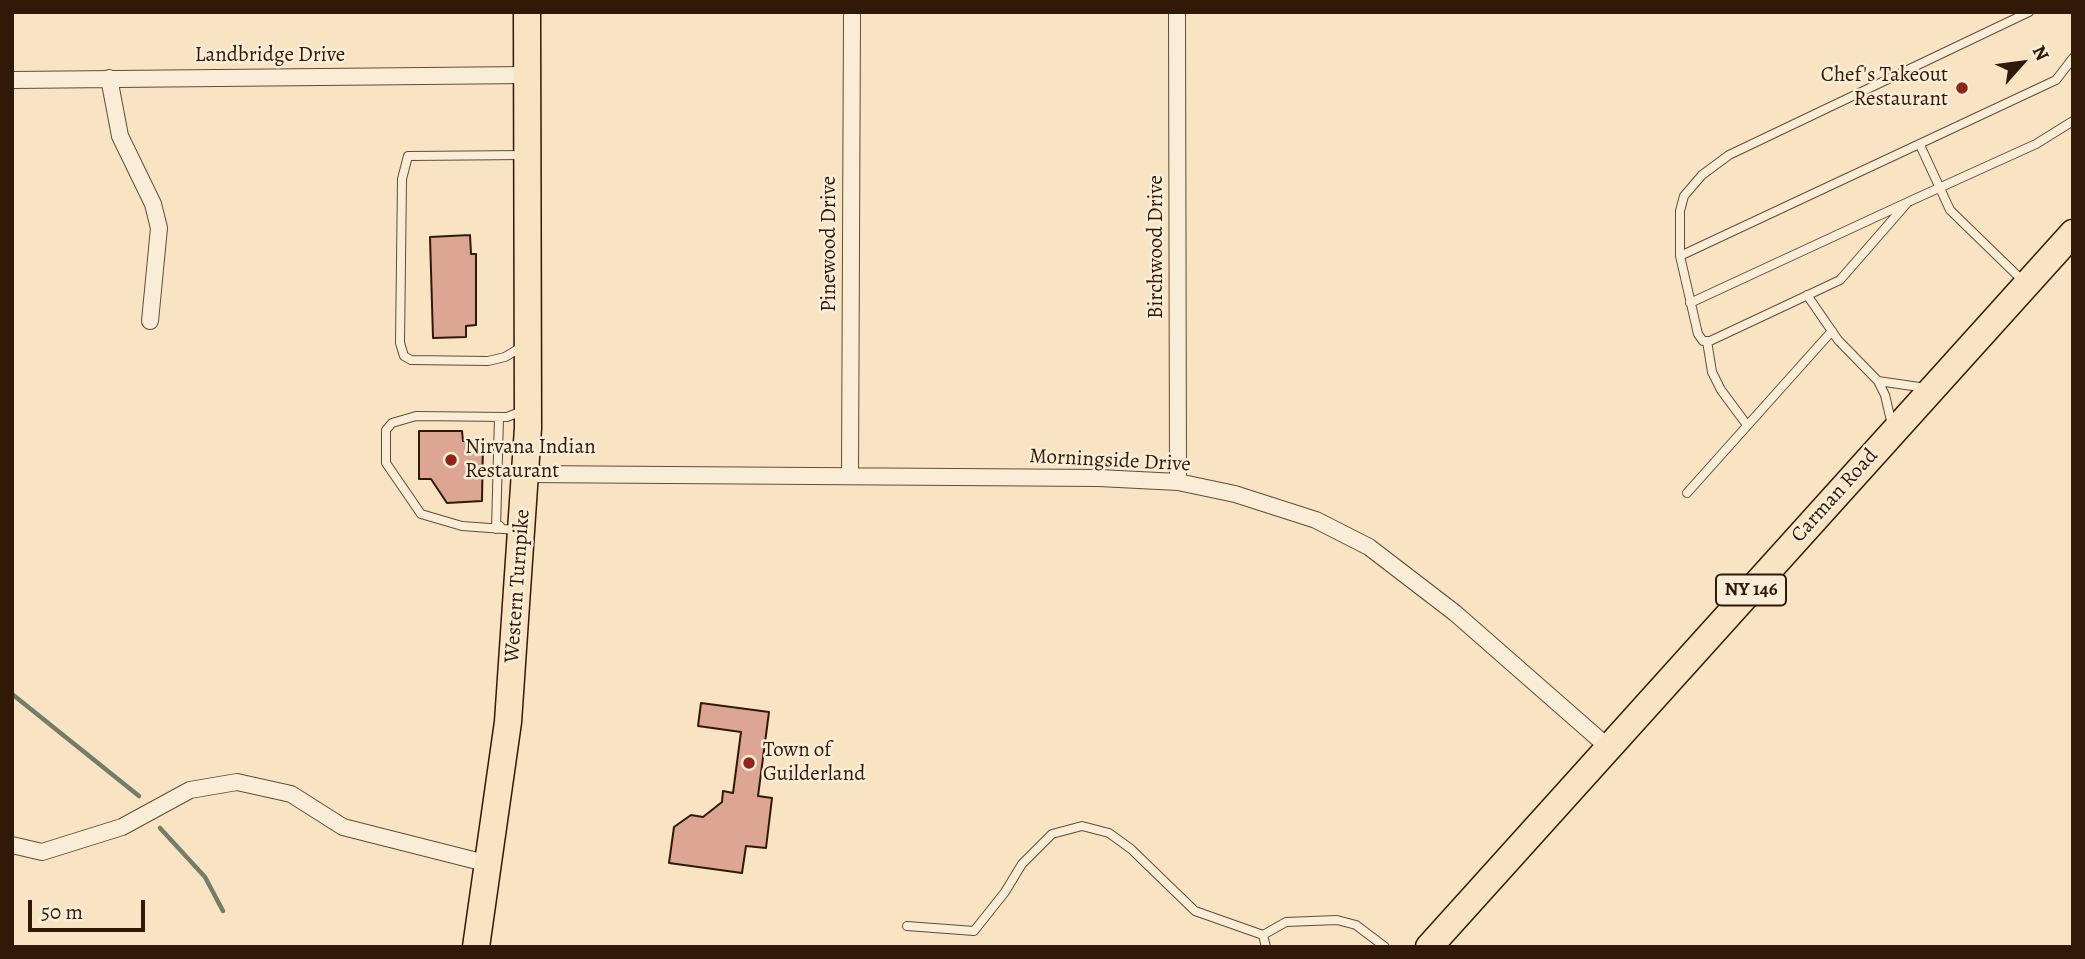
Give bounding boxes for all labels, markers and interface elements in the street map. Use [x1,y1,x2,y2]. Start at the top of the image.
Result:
north arrow [1987,28,2057,98]
text: N [2026,41,2055,65]
street label: Landbridge Drive [195,43,345,69]
place label: Chef's Takeout Restaurant [1821,63,1948,113]
marker: Chef's Takeout Restaurant [1954,80,1970,96]
street label: Birchwood Drive [1144,175,1170,319]
street label: Pinewood Drive [817,176,843,312]
place label: Nirvana Indian Restaurant [465,435,596,485]
street label: Morningside Drive [1029,444,1191,478]
street label: Carman Road [1786,444,1884,548]
marker: Nirvana Indian Restaurant [443,452,459,468]
street label: Western Turnpike [500,508,536,664]
road number: NY 146 [1716,575,1786,606]
place label: Town of Guilderland [763,738,865,788]
marker: Town of Guilderland [741,755,757,771]
scale bar [32,886,149,930]
text: 50 m [41,898,83,926]

